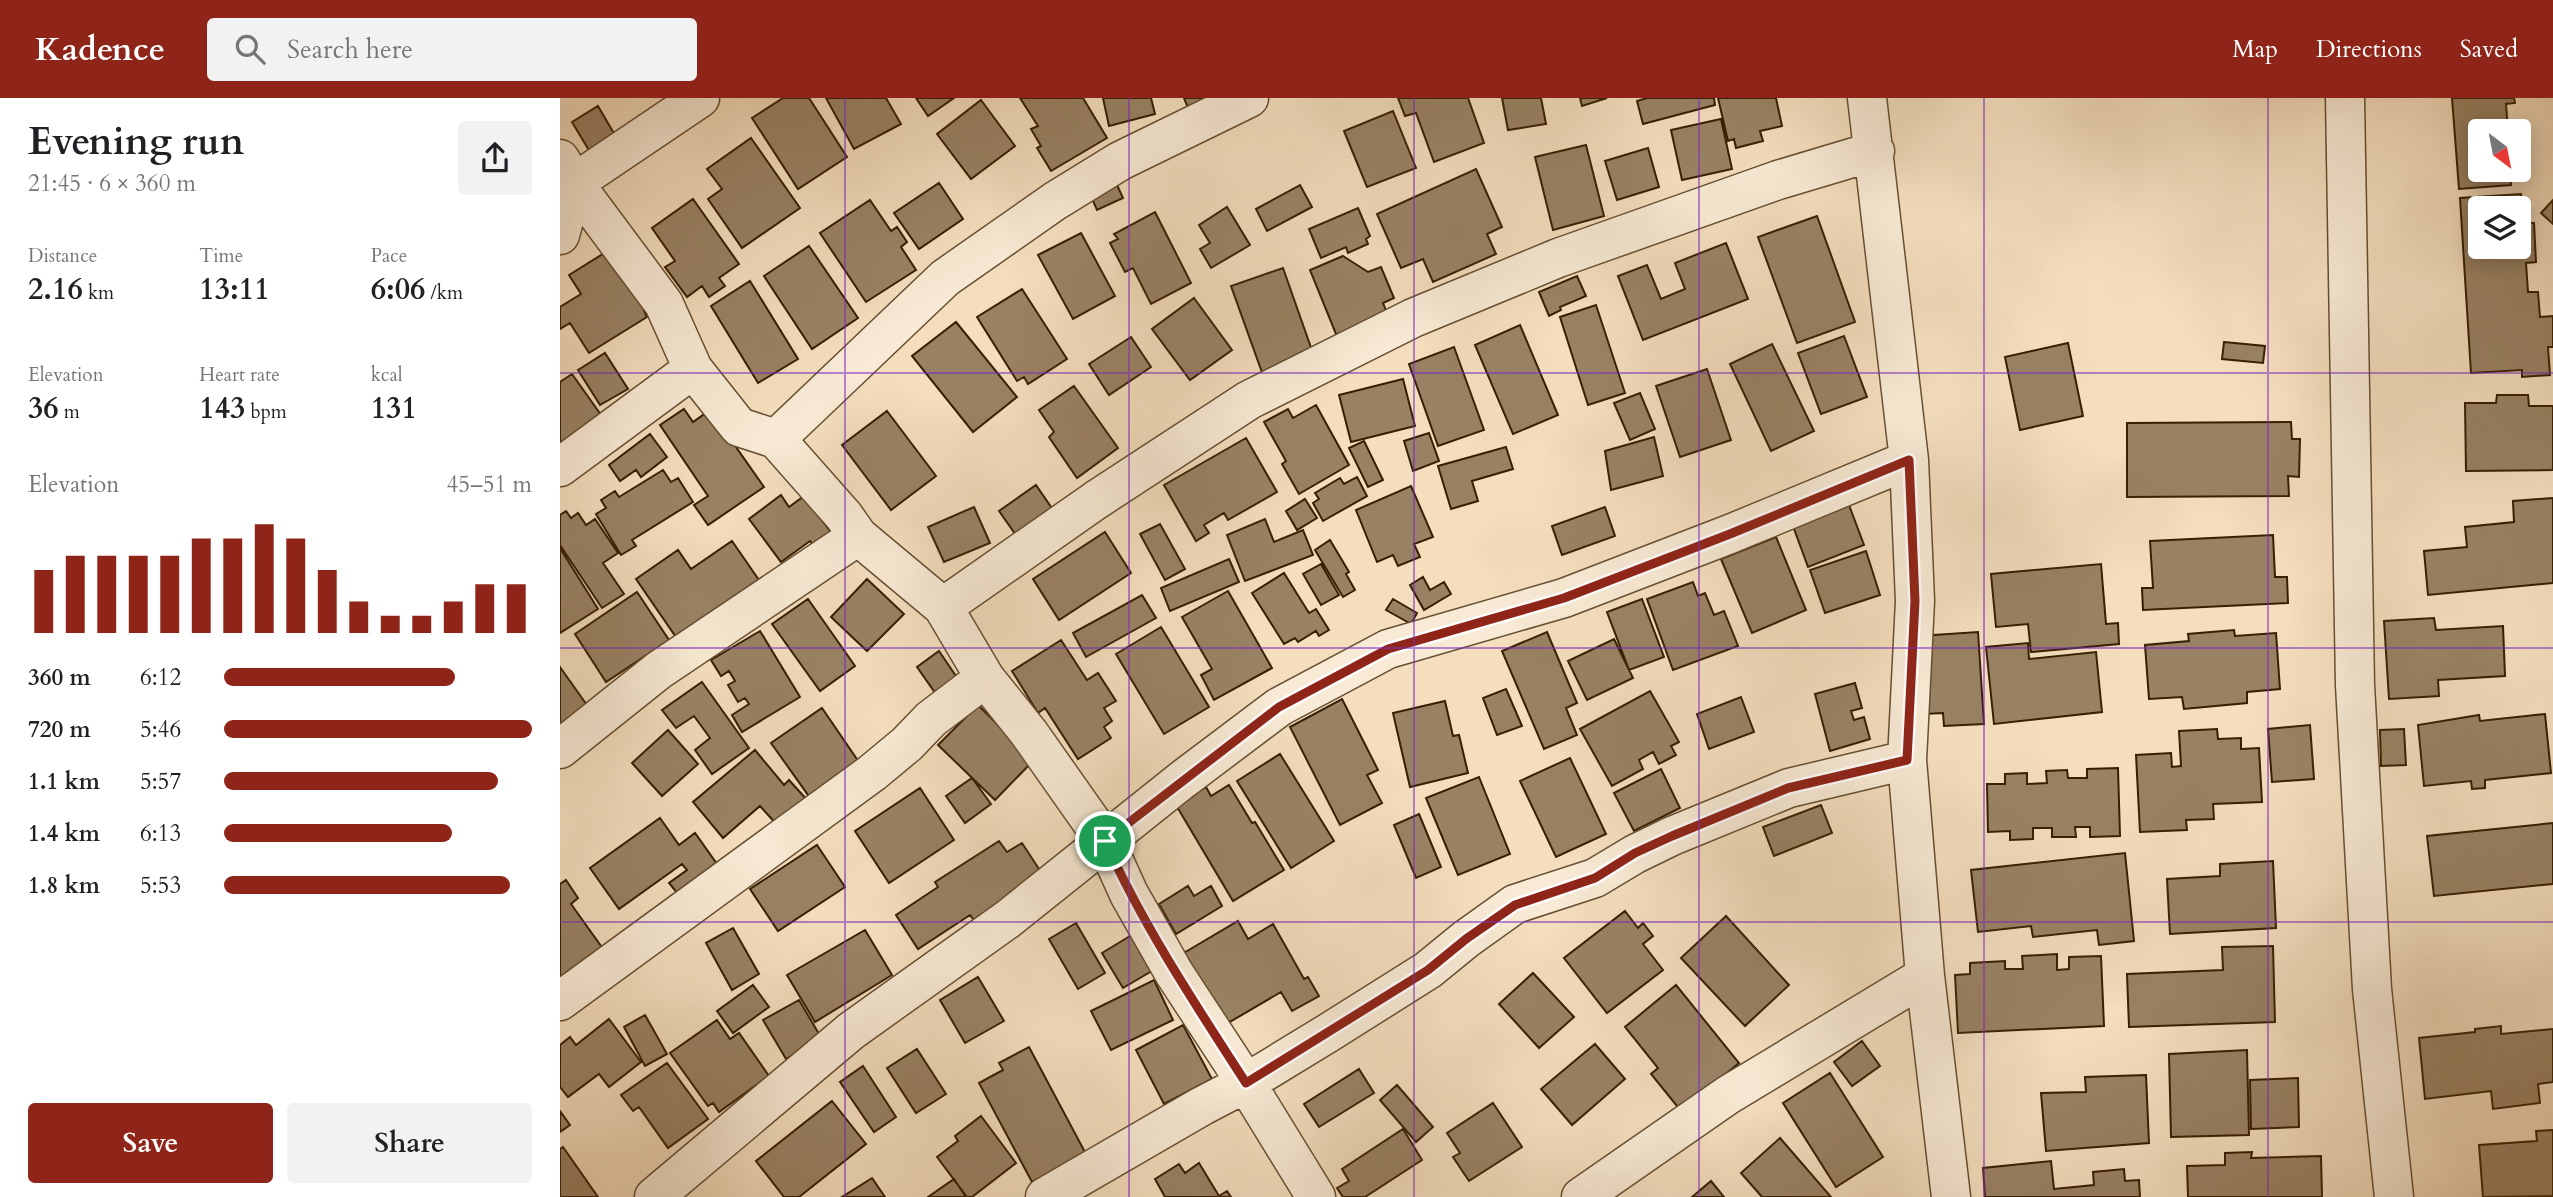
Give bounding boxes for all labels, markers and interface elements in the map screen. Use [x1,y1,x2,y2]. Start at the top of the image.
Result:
search box [207,18,697,81]
text: Kadence [35,27,165,72]
icon: search [231,30,269,68]
text: Search here [287,32,413,67]
text: Map [2232,33,2278,66]
text: Directions [2316,33,2422,66]
text: Saved [2460,33,2518,66]
text: Evening run [28,116,244,168]
north arrow [2468,119,2530,182]
map controls [2468,119,2531,259]
button: share [458,121,532,195]
text: 21:45 · 6 × 360 m [28,168,196,199]
button: layers [2468,196,2531,259]
text: Distance [28,243,97,269]
text: Time [199,243,243,269]
text: Pace [371,243,407,269]
text: 2.16 [28,269,83,310]
text: 13:11 [199,269,270,310]
text: 6:06 [371,269,425,310]
text: km [83,280,114,306]
text: /km [425,280,463,306]
text: Elevation [28,362,103,388]
text: Heart rate [199,362,280,388]
text: kcal [371,362,403,388]
text: 36 [28,388,59,429]
text: 143 [199,388,245,429]
text: 131 [371,388,417,429]
text: m [59,399,80,425]
text: bpm [245,399,287,425]
text: Elevation [28,469,119,500]
text: 45–51 m [447,469,532,500]
text: 360 m [28,662,91,693]
text: 6:12 [140,662,181,693]
text: 720 m [28,714,91,745]
text: 5:46 [140,714,181,745]
text: 1.1 km [28,766,100,797]
text: 5:57 [140,766,181,797]
pin [1075,811,1135,871]
text: 1.4 km [28,818,100,849]
text: 6:13 [140,818,181,849]
icon: arrive [1086,822,1124,860]
text: 1.8 km [28,870,100,901]
text: 5:53 [140,870,181,901]
button: Save [28,1103,273,1183]
button: Share [287,1103,532,1183]

